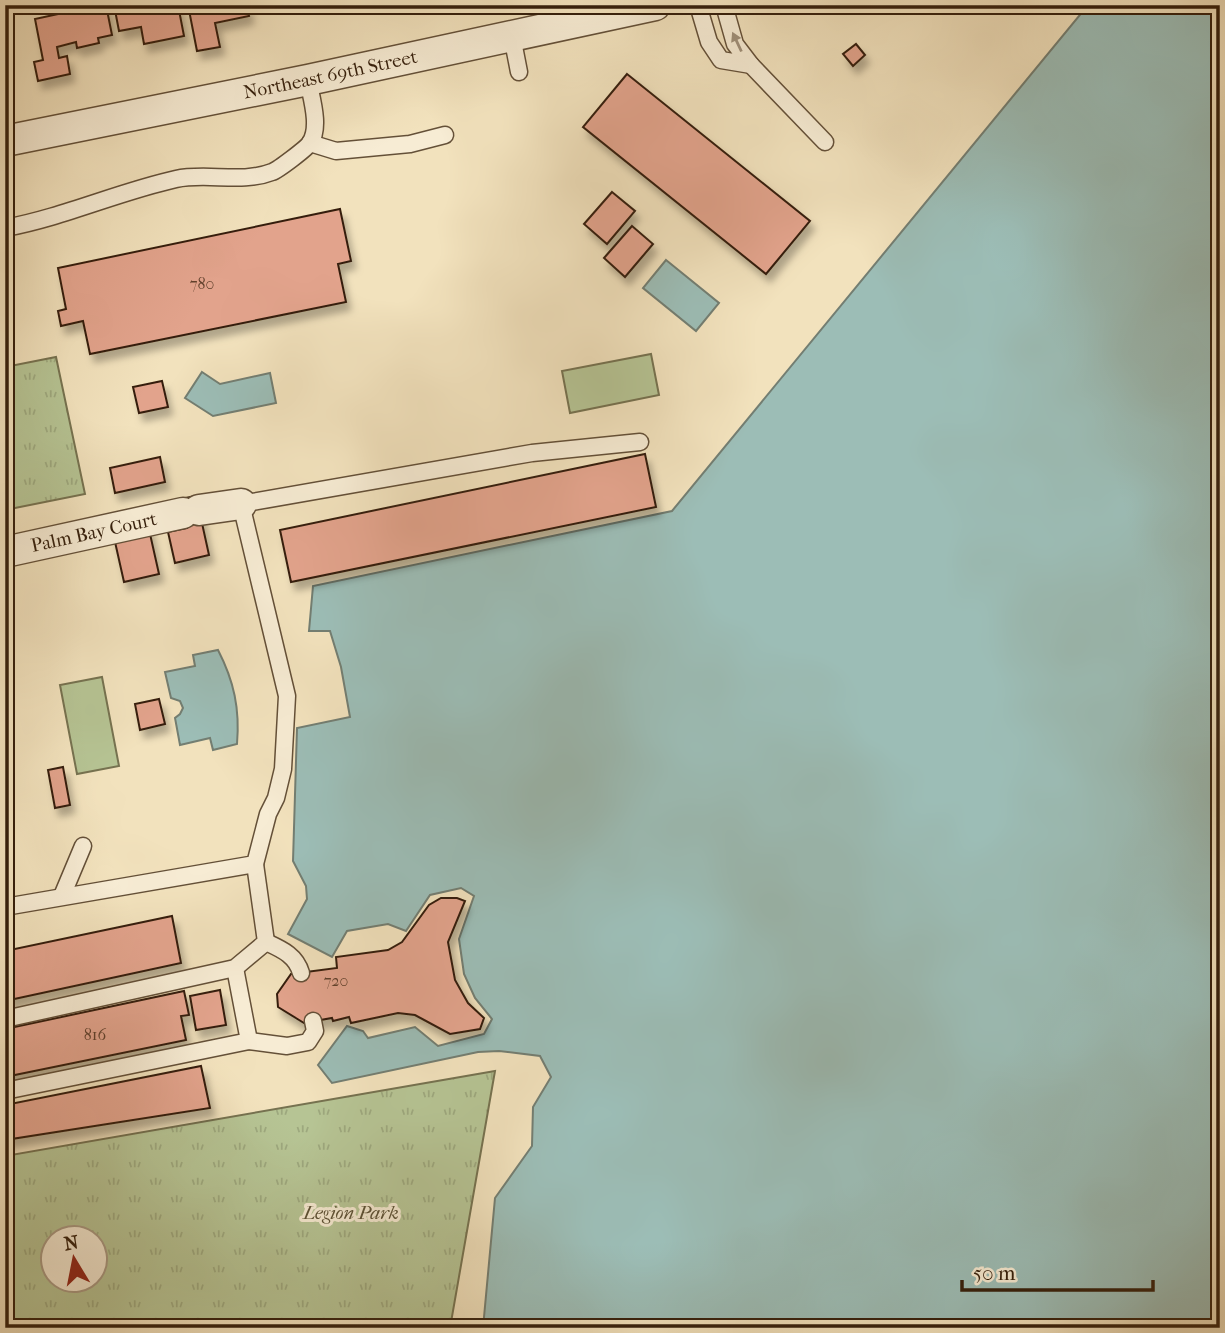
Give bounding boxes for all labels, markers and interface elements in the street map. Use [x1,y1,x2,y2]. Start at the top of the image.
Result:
one-way arrow [731,32,743,52]
street label: Northeast 69th Street [241,46,420,104]
house number: 780 [190,274,214,293]
street label: Palm Bay Court [29,508,159,557]
house number: 720 [324,971,348,990]
house number: 816 [84,1025,107,1044]
park label: Legion Park [301,1202,399,1224]
north arrow [38,1224,108,1294]
text: N [62,1231,81,1255]
scale bar [962,1249,1153,1293]
text: 50 m [973,1261,1016,1285]

